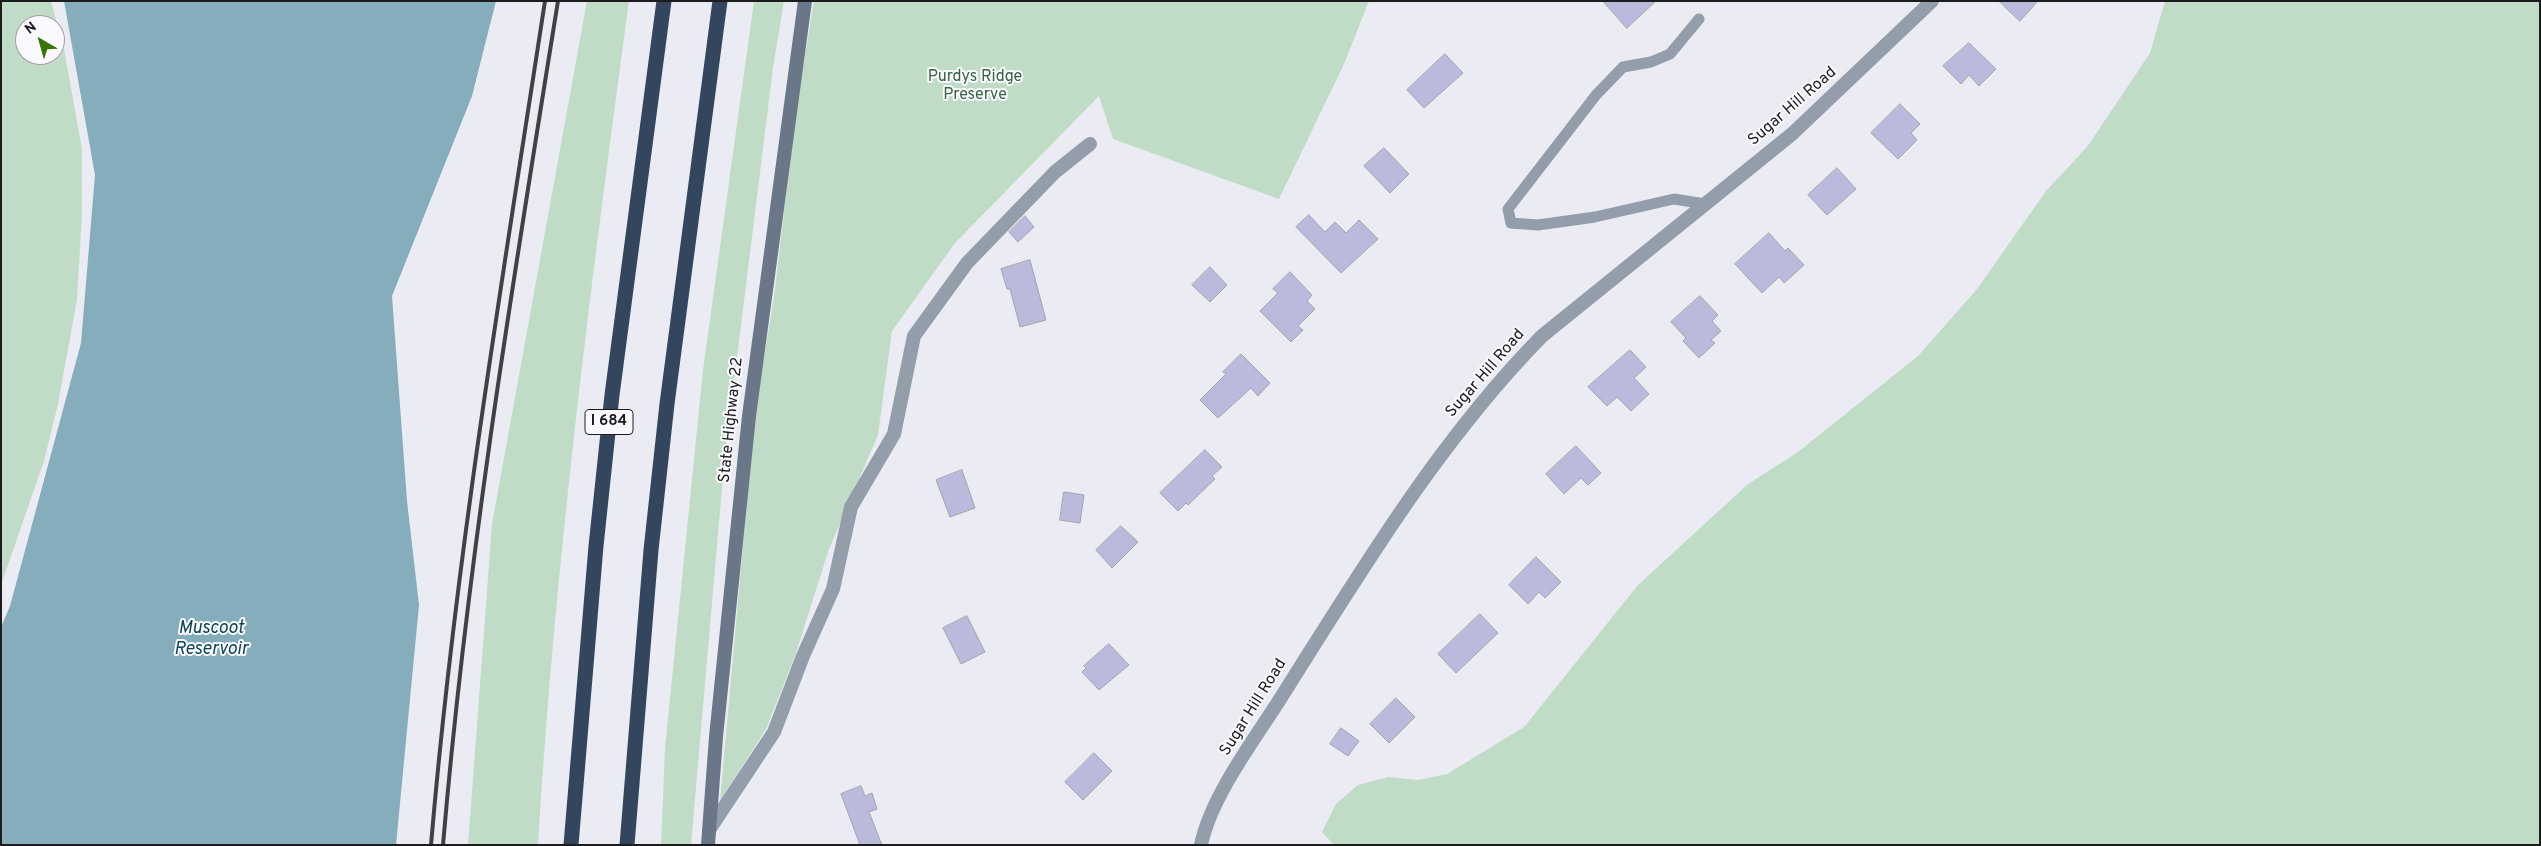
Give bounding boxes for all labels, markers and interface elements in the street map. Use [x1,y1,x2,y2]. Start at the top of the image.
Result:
north arrow [15,15,65,65]
text: N [22,19,40,38]
street label: Sugar Hill Road [1745,63,1841,151]
park label: Purdys Ridge Preserve [928,68,1022,106]
street label: Sugar Hill Road [1442,326,1530,422]
street label: State Highway 22 [716,356,748,484]
road number: I 684 [585,410,633,434]
water label: Muscoot Reservoir [174,618,248,660]
street label: Sugar Hill Road [1217,656,1291,760]

